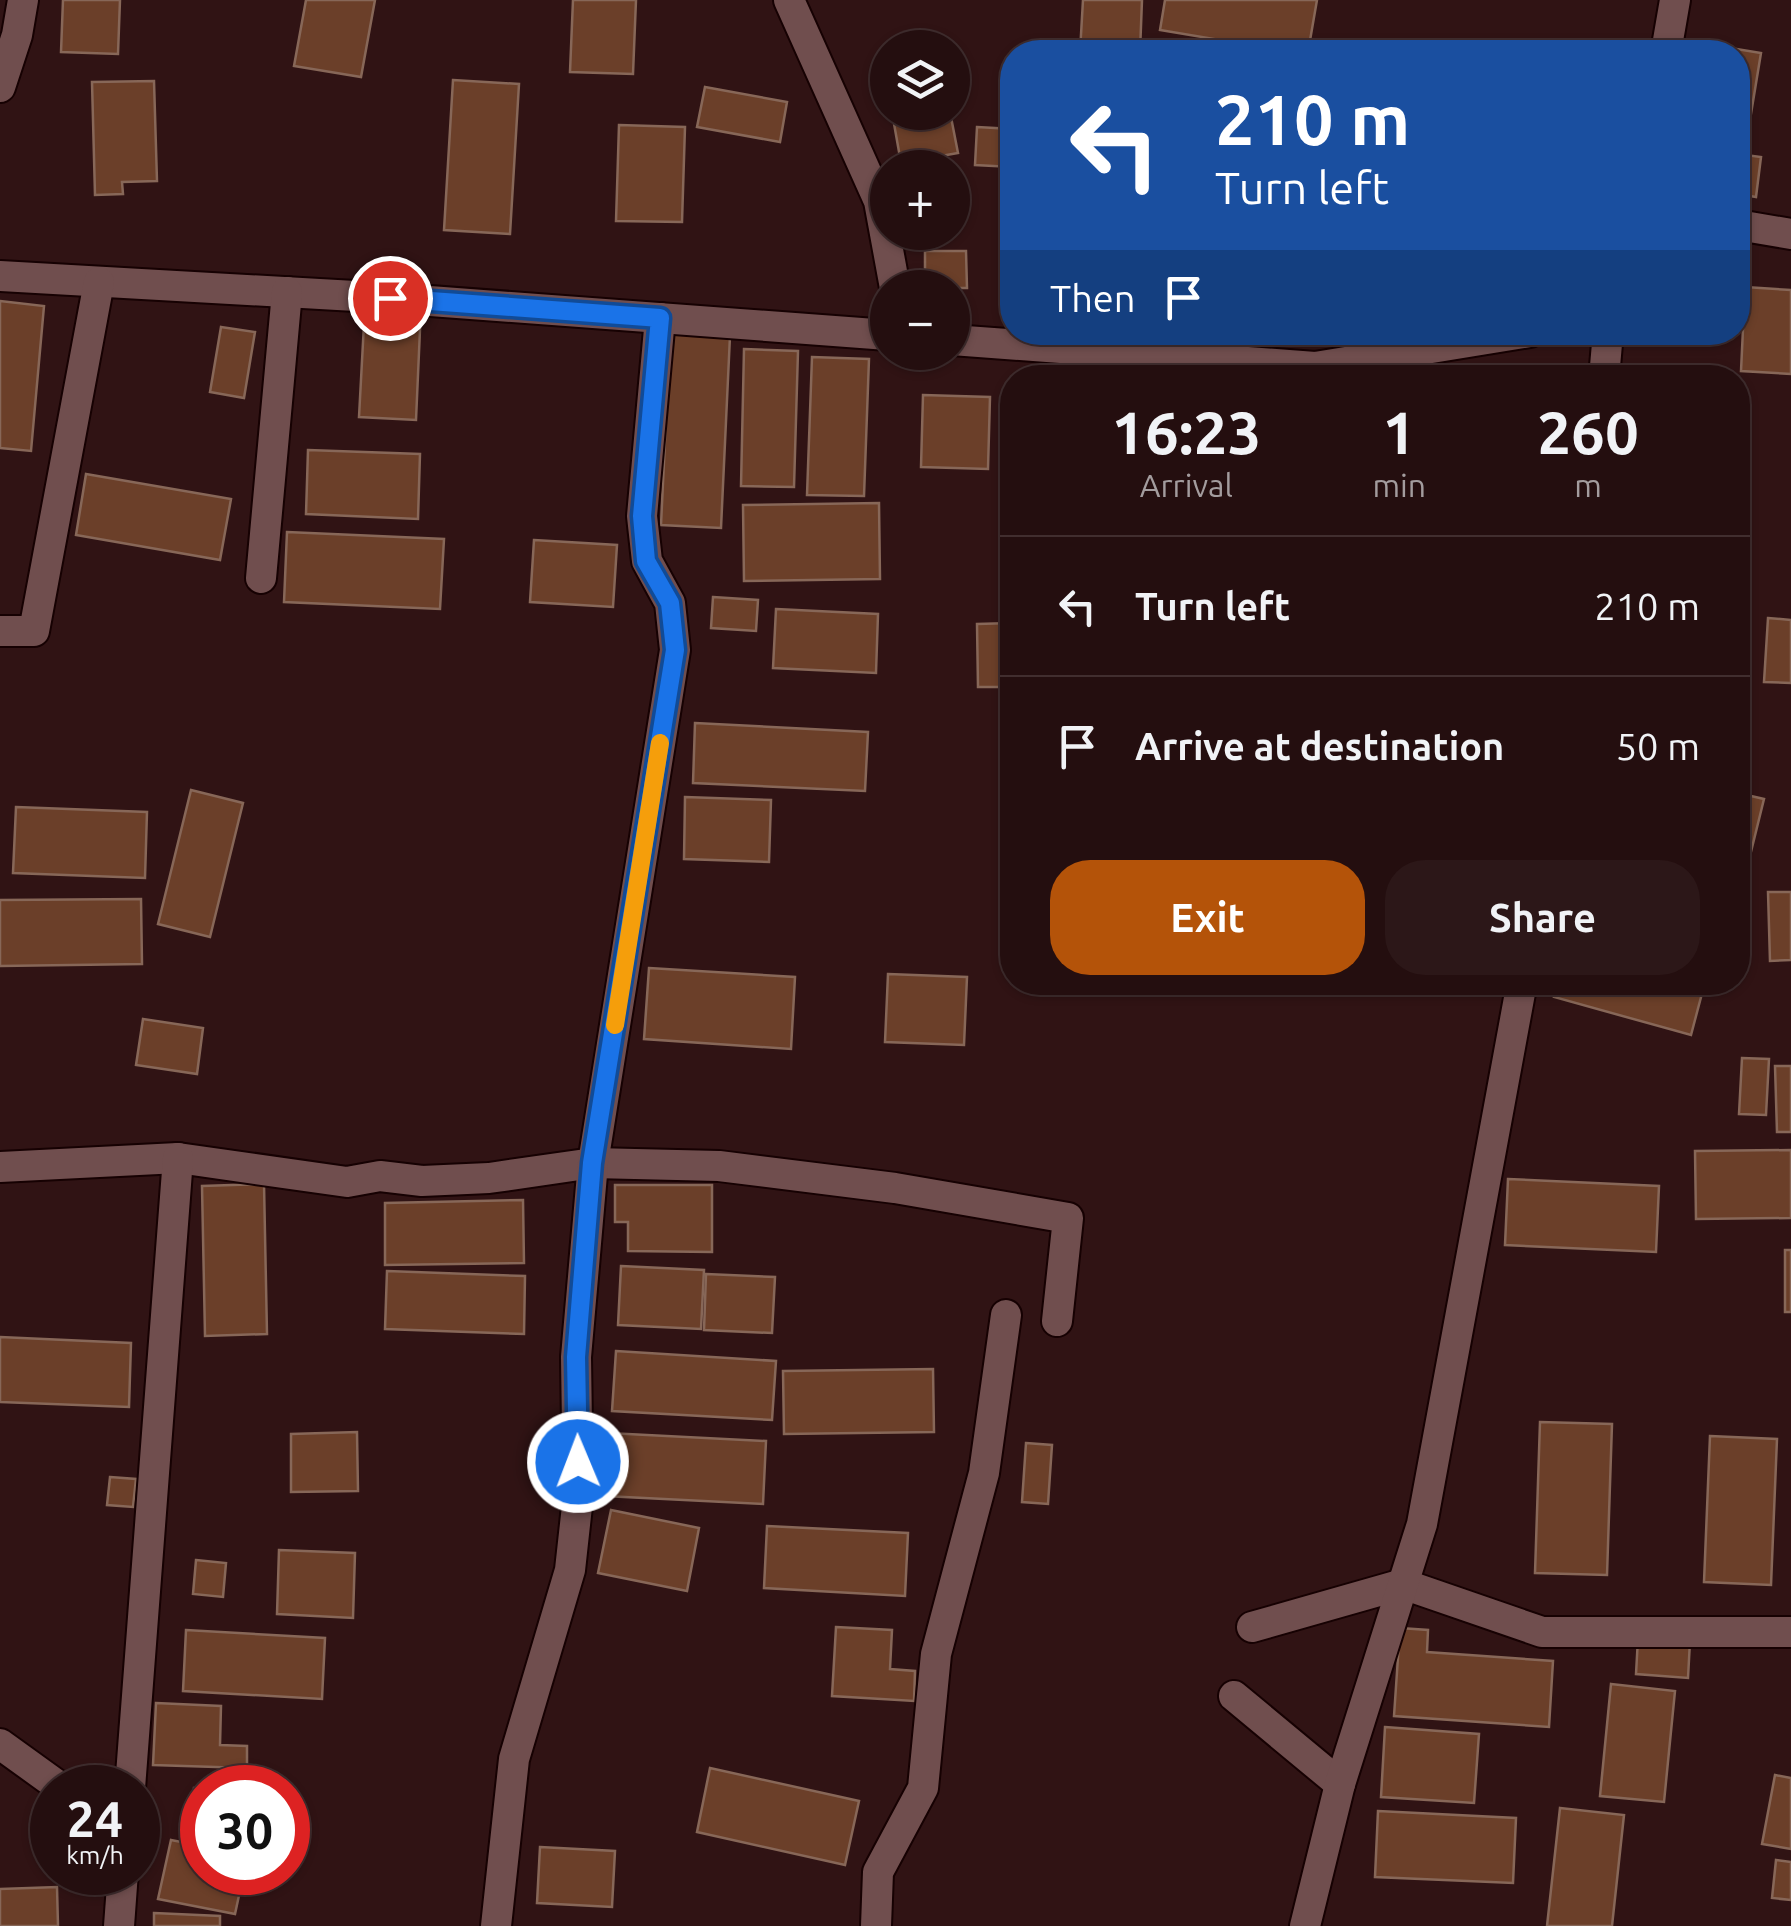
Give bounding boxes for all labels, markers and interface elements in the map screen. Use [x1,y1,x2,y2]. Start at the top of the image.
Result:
map controls [870,30,970,370]
button: layers [870,30,970,130]
icon: left [1050,80,1180,210]
text: 210 m [1215,80,1410,158]
button: + [870,150,970,250]
text: Turn left [1215,162,1389,213]
pin [348,256,433,341]
button: − [870,270,970,370]
icon: arrive [1156,270,1211,325]
icon: arrive [363,271,418,326]
text: Then [1050,277,1136,319]
text: 16:23 [1111,398,1261,465]
text: 1 [1382,398,1416,465]
text: 260 [1537,398,1639,465]
text: Arrival [1140,467,1233,503]
text: min [1372,467,1426,503]
text: m [1574,467,1602,503]
icon: left [1050,579,1105,634]
text: Turn left [1135,585,1290,627]
text: 210 m [1594,585,1700,627]
icon: arrive [1050,719,1105,774]
text: Arrive at destination [1135,725,1504,767]
text: 50 m [1616,725,1700,767]
button: Exit [1050,860,1365,975]
button: Share [1385,860,1700,975]
position arrow [526,1410,630,1514]
speed limit sign: 30 [180,1765,310,1895]
text: 24 [67,1790,123,1846]
text: km/h [66,1841,124,1869]

